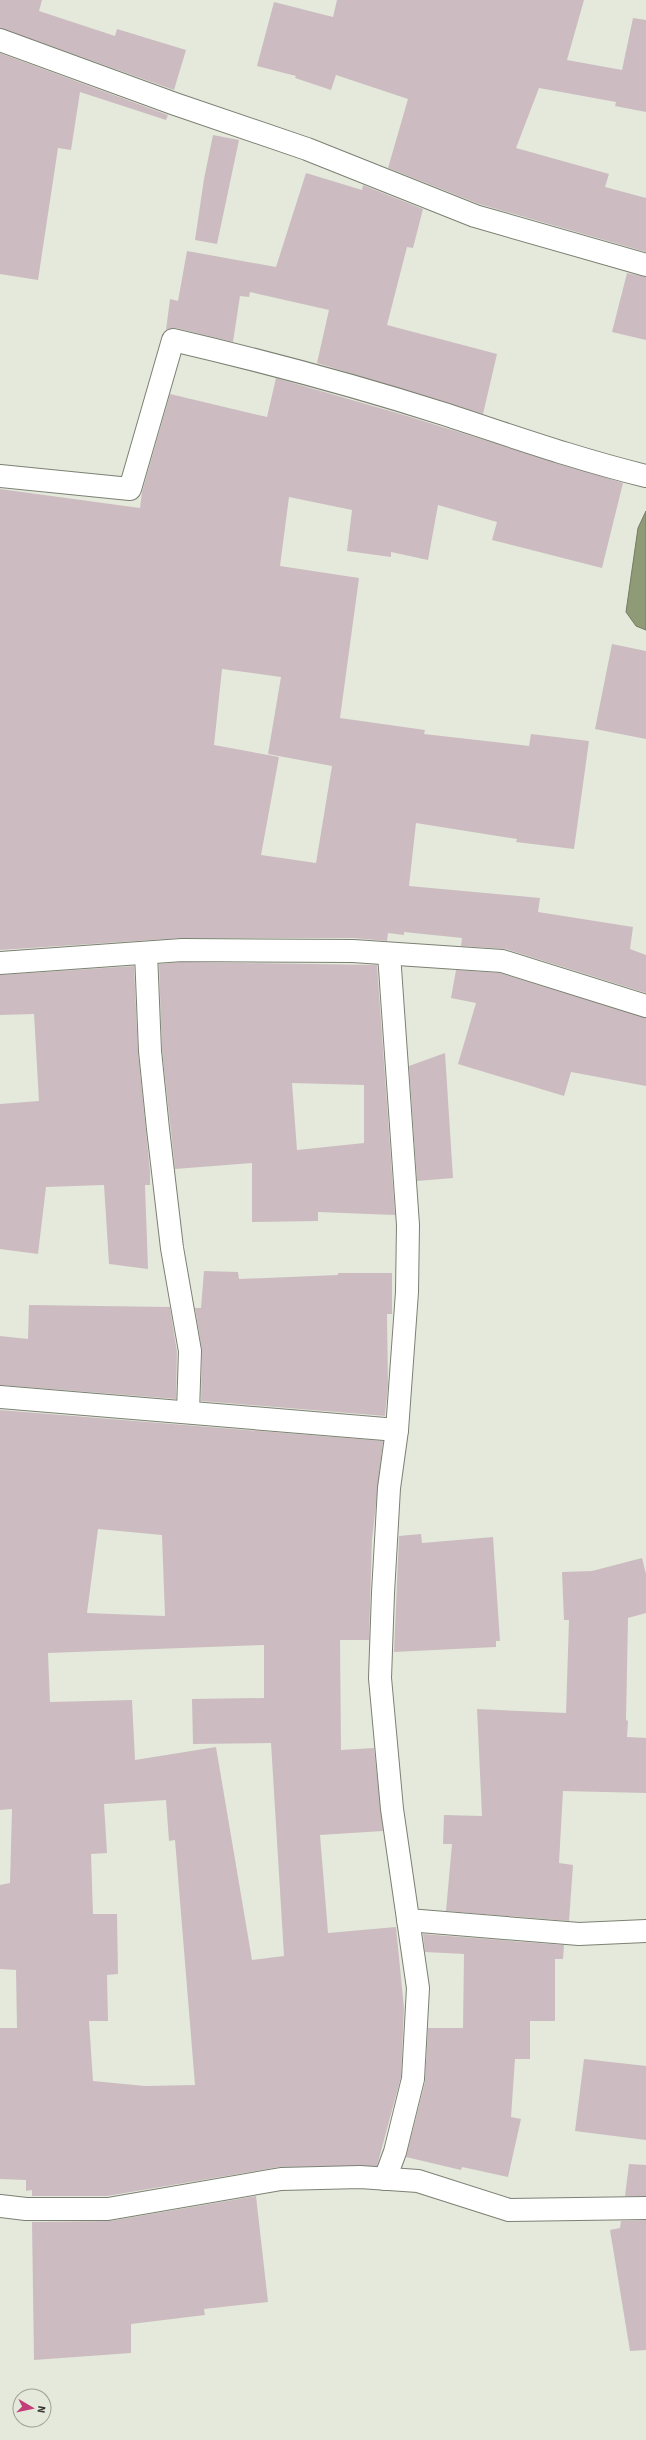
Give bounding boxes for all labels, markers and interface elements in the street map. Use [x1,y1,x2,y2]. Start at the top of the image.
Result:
north arrow [12,2388,52,2428]
text: N [33,2405,49,2414]

